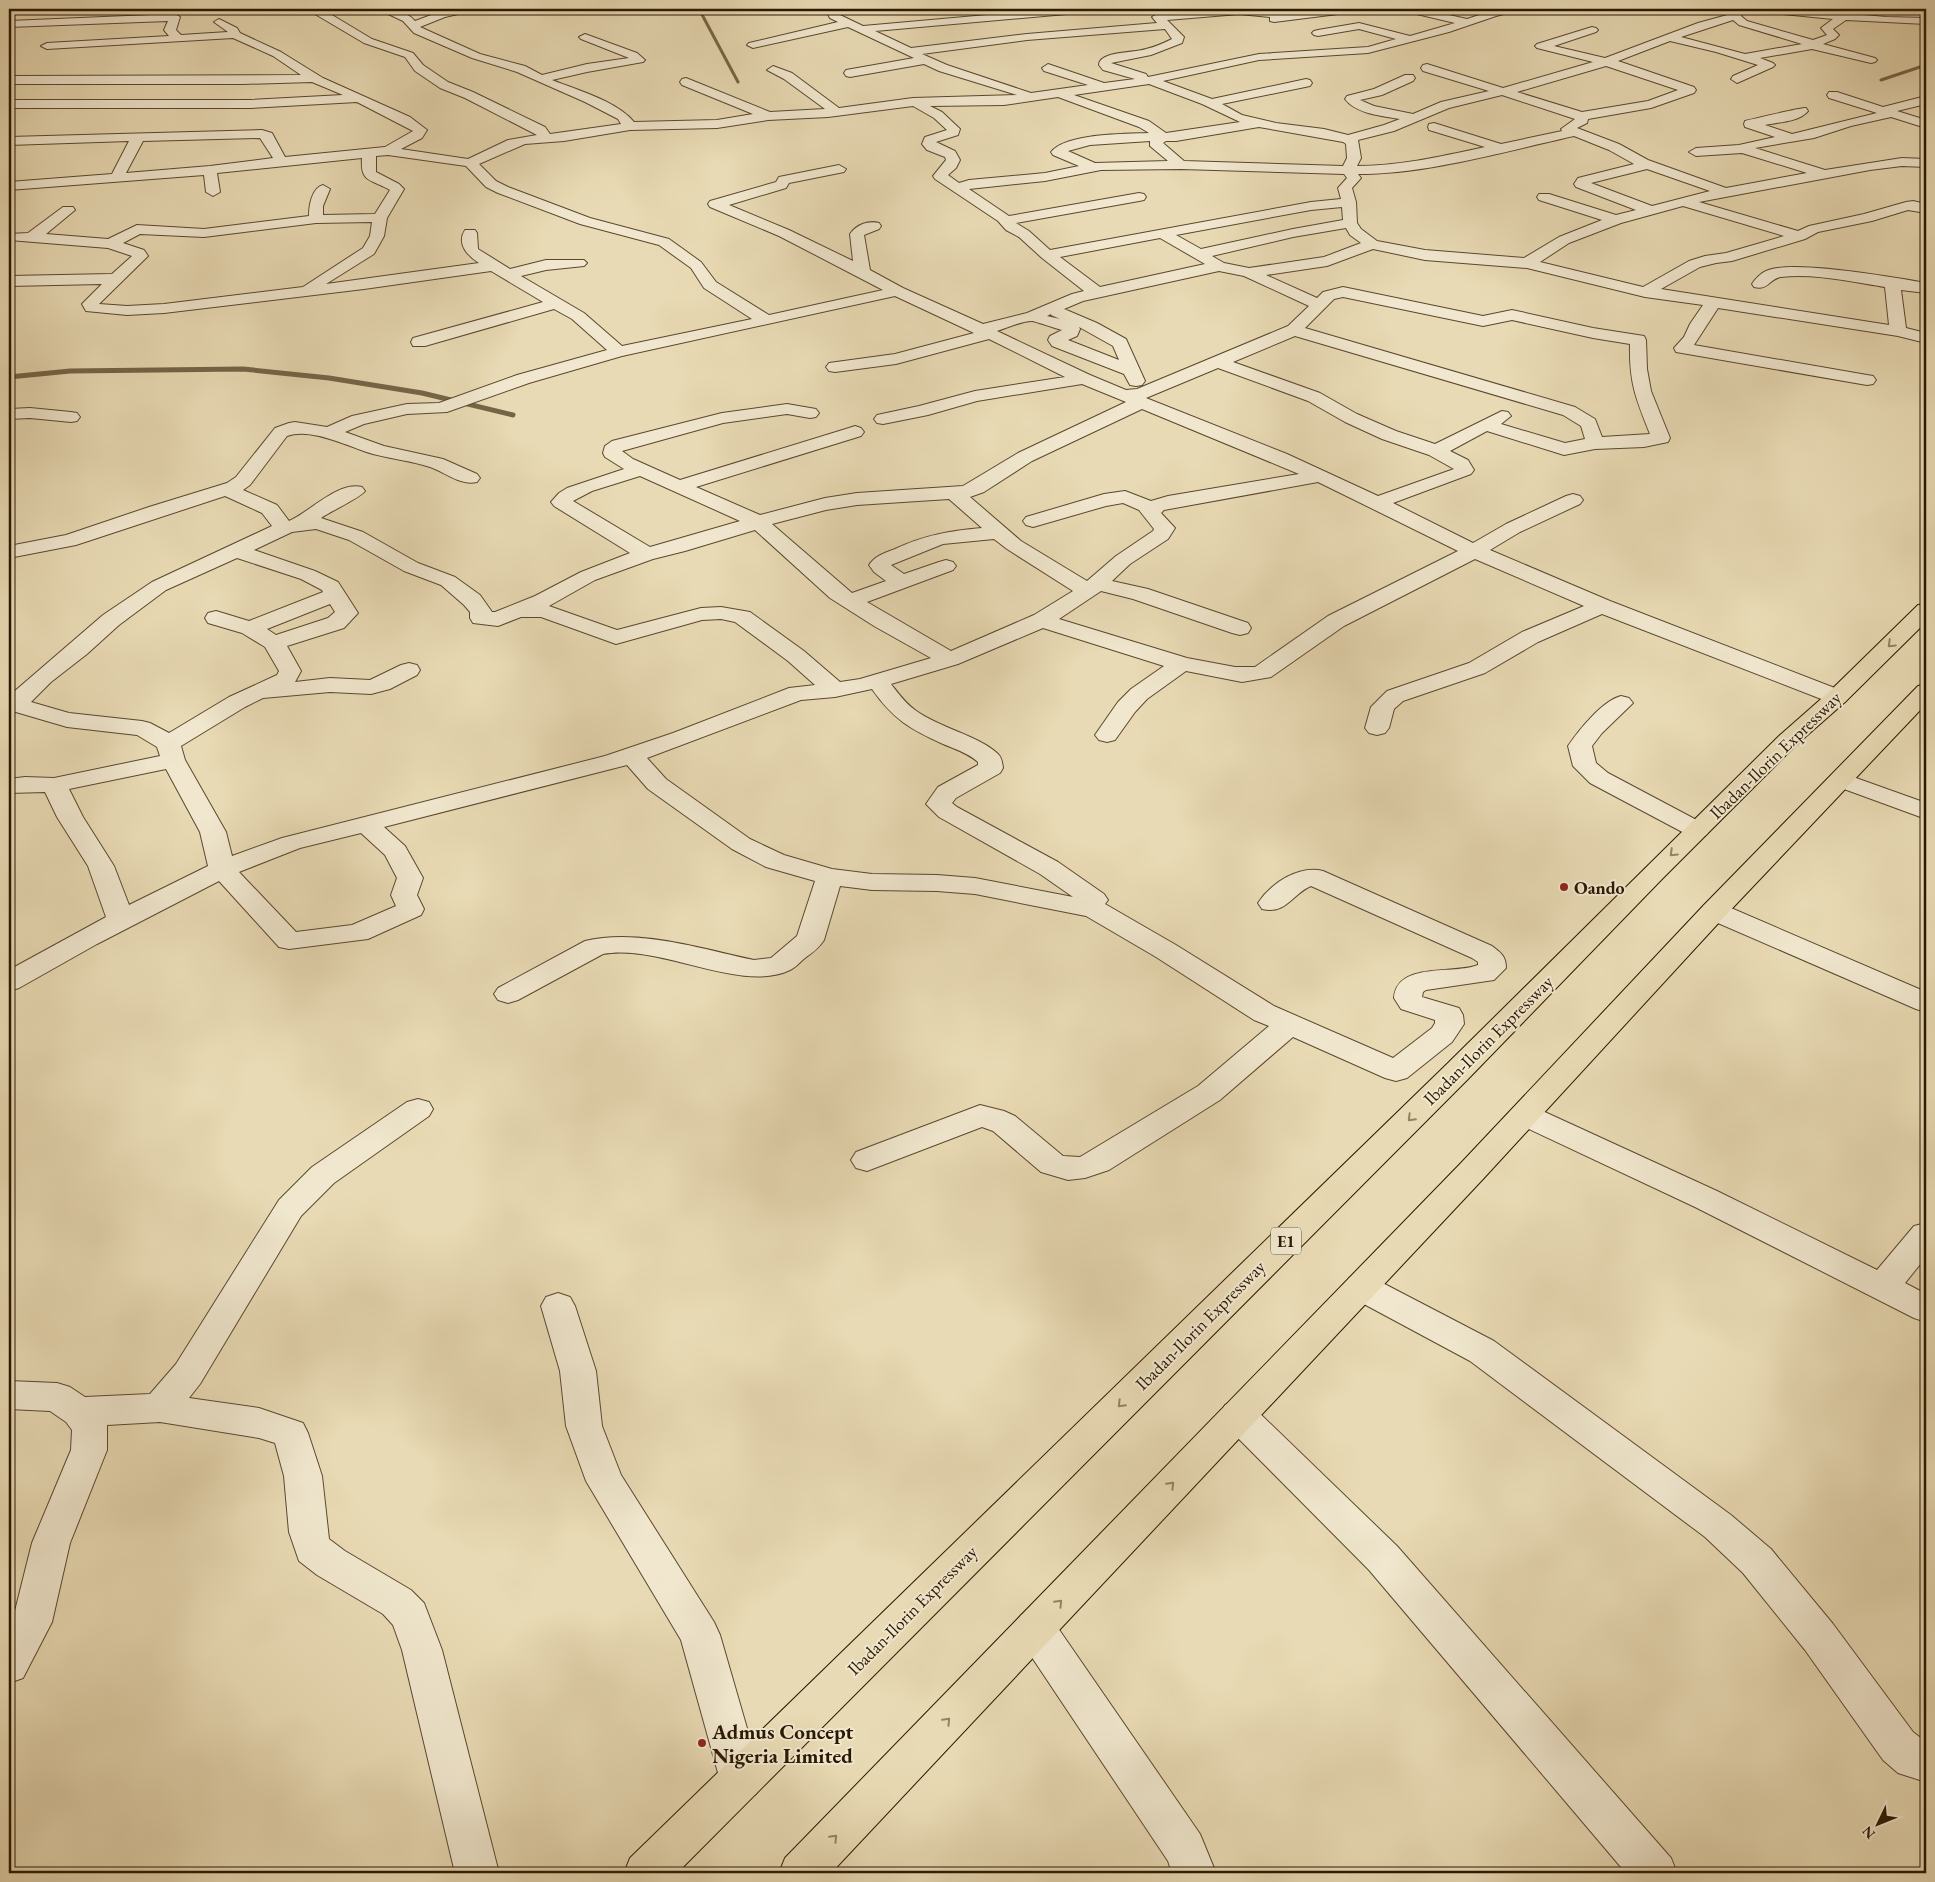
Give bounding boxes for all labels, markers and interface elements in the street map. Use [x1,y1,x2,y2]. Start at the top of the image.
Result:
one-way arrow [1888,638,1897,647]
street label: Ibadan-Ilorin Expressway [1704,686,1846,824]
one-way arrow [1670,847,1679,856]
place label: Oando [1574,876,1624,899]
marker: Oando [1558,881,1570,893]
street label: Ibadan-Ilorin Expressway [1418,970,1558,1110]
one-way arrow [1407,1112,1416,1121]
road number: E1 [1271,1228,1301,1254]
street label: Ibadan-Ilorin Expressway [1130,1255,1270,1395]
one-way arrow [1118,1398,1127,1407]
one-way arrow [1165,1482,1174,1491]
street label: Ibadan-Ilorin Expressway [842,1540,982,1680]
one-way arrow [1053,1600,1062,1609]
one-way arrow [941,1717,950,1726]
place label: Admus Concept Nigeria Limited [711,1718,853,1769]
marker: Admus Concept Nigeria Limited [696,1737,708,1749]
north arrow [1852,1800,1902,1850]
text: N [1858,1822,1879,1843]
one-way arrow [828,1835,837,1844]

